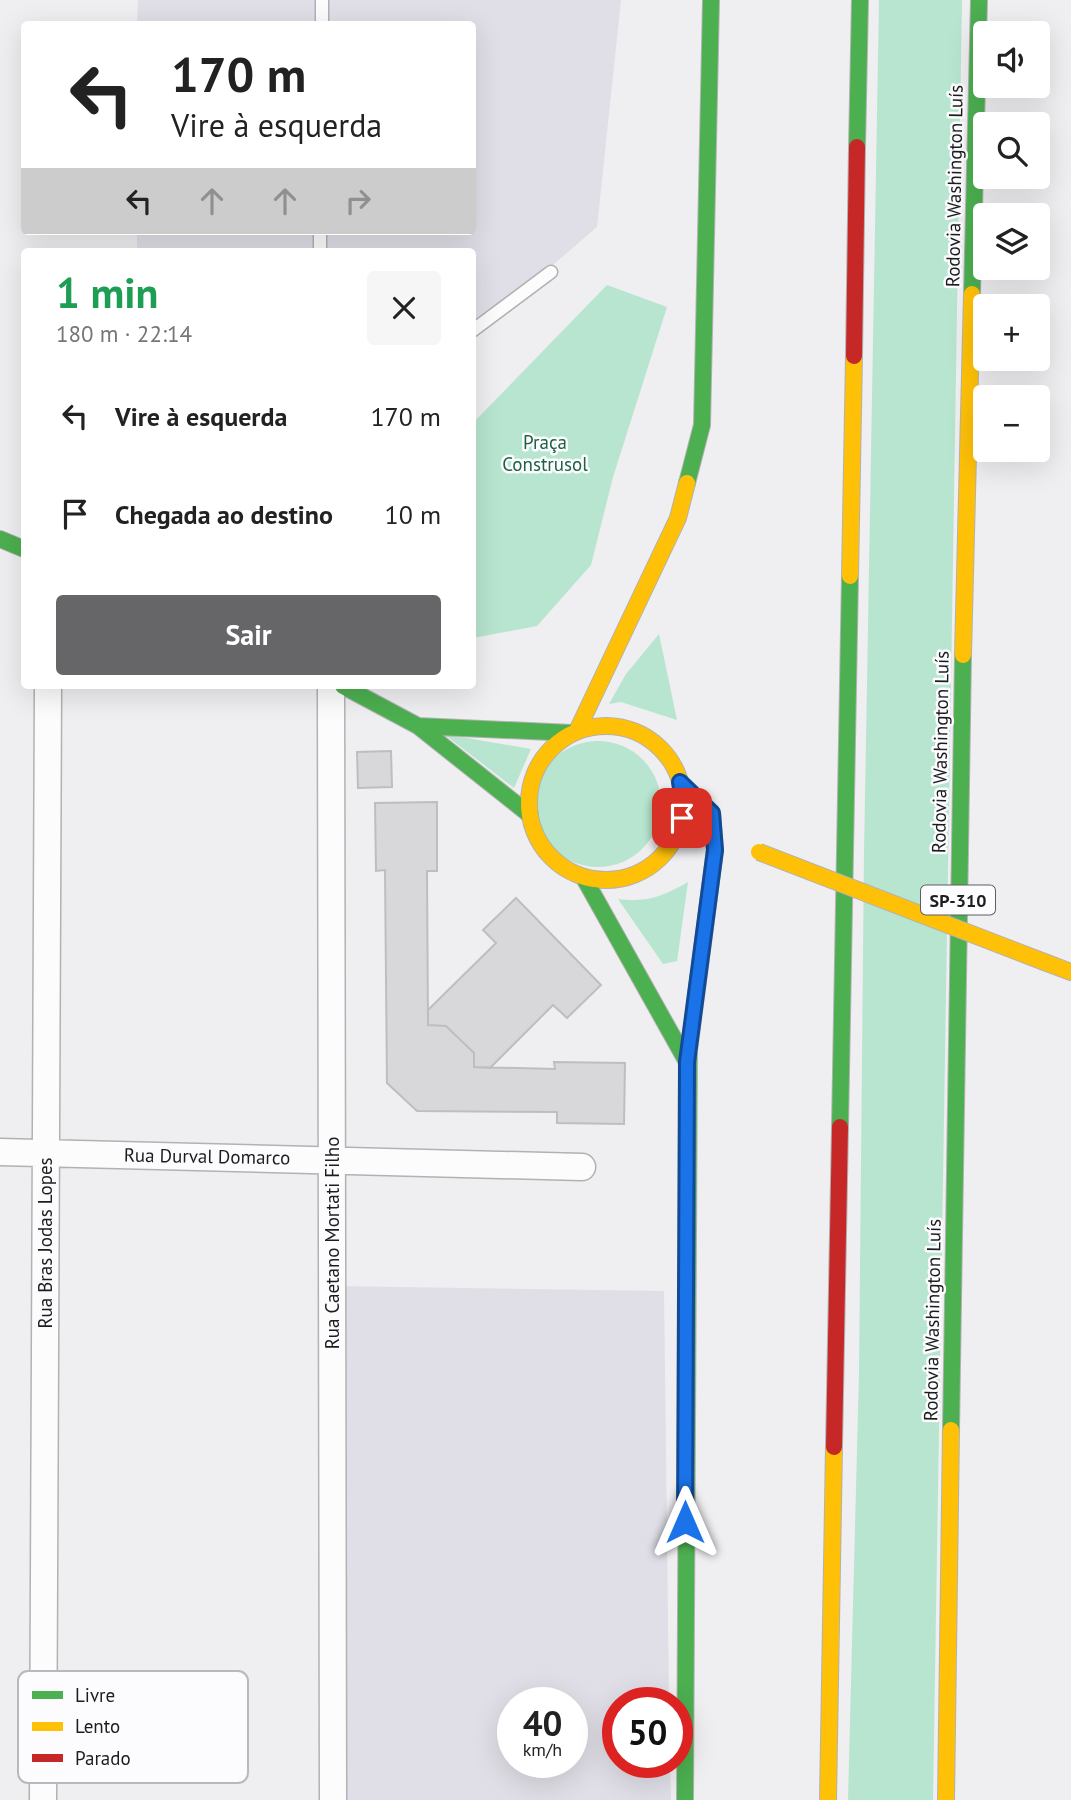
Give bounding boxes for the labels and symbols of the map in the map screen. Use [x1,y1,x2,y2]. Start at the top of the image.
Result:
street label: Rodovia Washington Luís [940,85,968,287]
park label: Praça Construsol [502,430,588,476]
street label: Rodovia Washington Luís [926,651,954,853]
pin [652,788,712,848]
road number: SP-310 [921,886,995,915]
street label: Rua Caetano Mortati Filho [320,1137,344,1349]
street label: Rua Durval Domarco [124,1143,290,1169]
street label: Rua Bras Jodas Lopes [33,1157,57,1329]
street label: Rodovia Washington Luís [918,1219,946,1421]
position arrow [648,1485,722,1559]
legend [18,1671,248,1783]
text: Livre [75,1683,115,1707]
speed limit sign: 50 [602,1687,693,1778]
text: Lento [75,1714,120,1738]
text: Parado [75,1746,131,1770]

